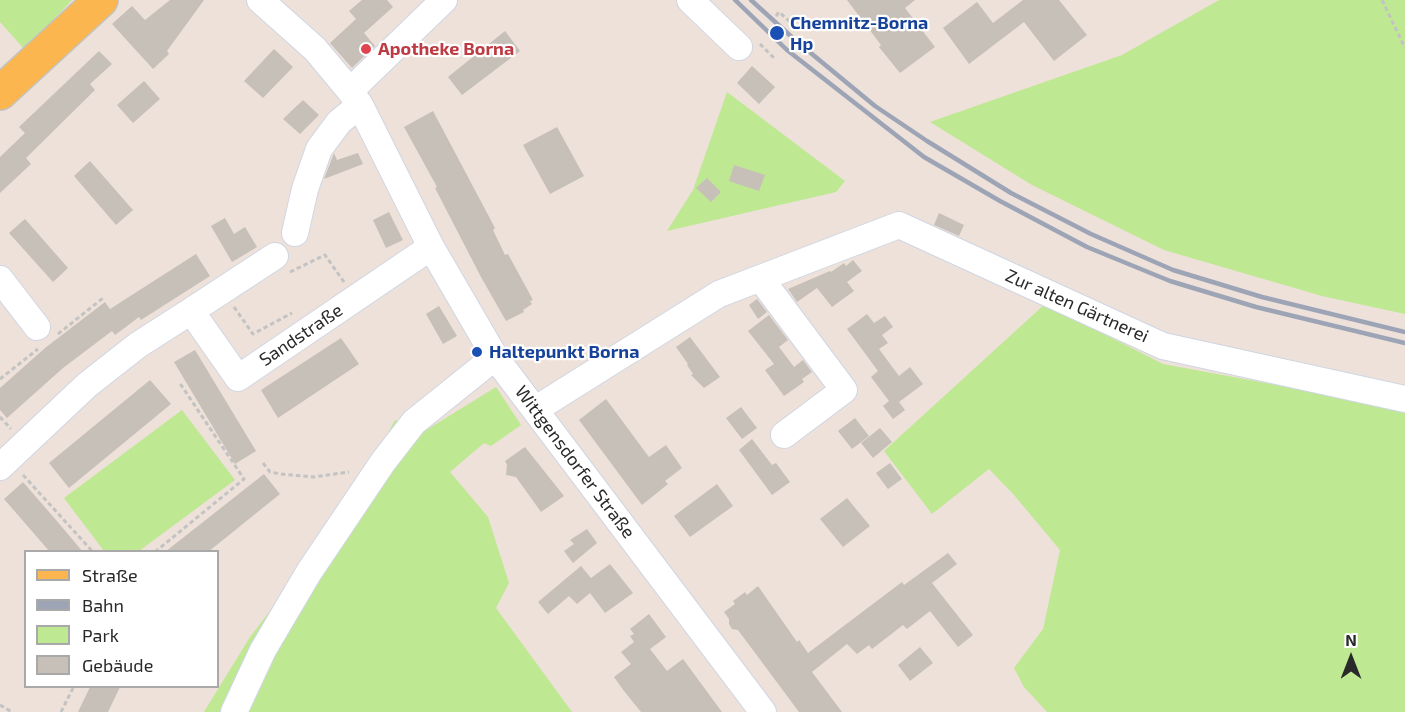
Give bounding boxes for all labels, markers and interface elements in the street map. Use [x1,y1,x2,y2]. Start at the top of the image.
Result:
place label: Chemnitz-Borna Hp [790,12,928,54]
marker: Chemnitz-Borna Hp [768,24,786,42]
place label: Apotheke Borna [378,38,514,60]
marker: Apotheke Borna [359,42,373,56]
street label: Zur alten Gärtnerei [1002,265,1152,347]
street label: Sandstraße [255,299,347,371]
place label: Haltepunkt Borna [489,341,639,363]
marker: Haltepunkt Borna [470,345,484,359]
street label: Wittgensdorfer Straße [511,381,639,543]
legend [24,550,219,688]
text: Straße [82,564,138,586]
text: Bahn [82,594,124,616]
text: Park [82,624,119,646]
north arrow [1321,628,1381,688]
text: N [1345,630,1357,649]
text: Gebäude [82,654,153,676]

